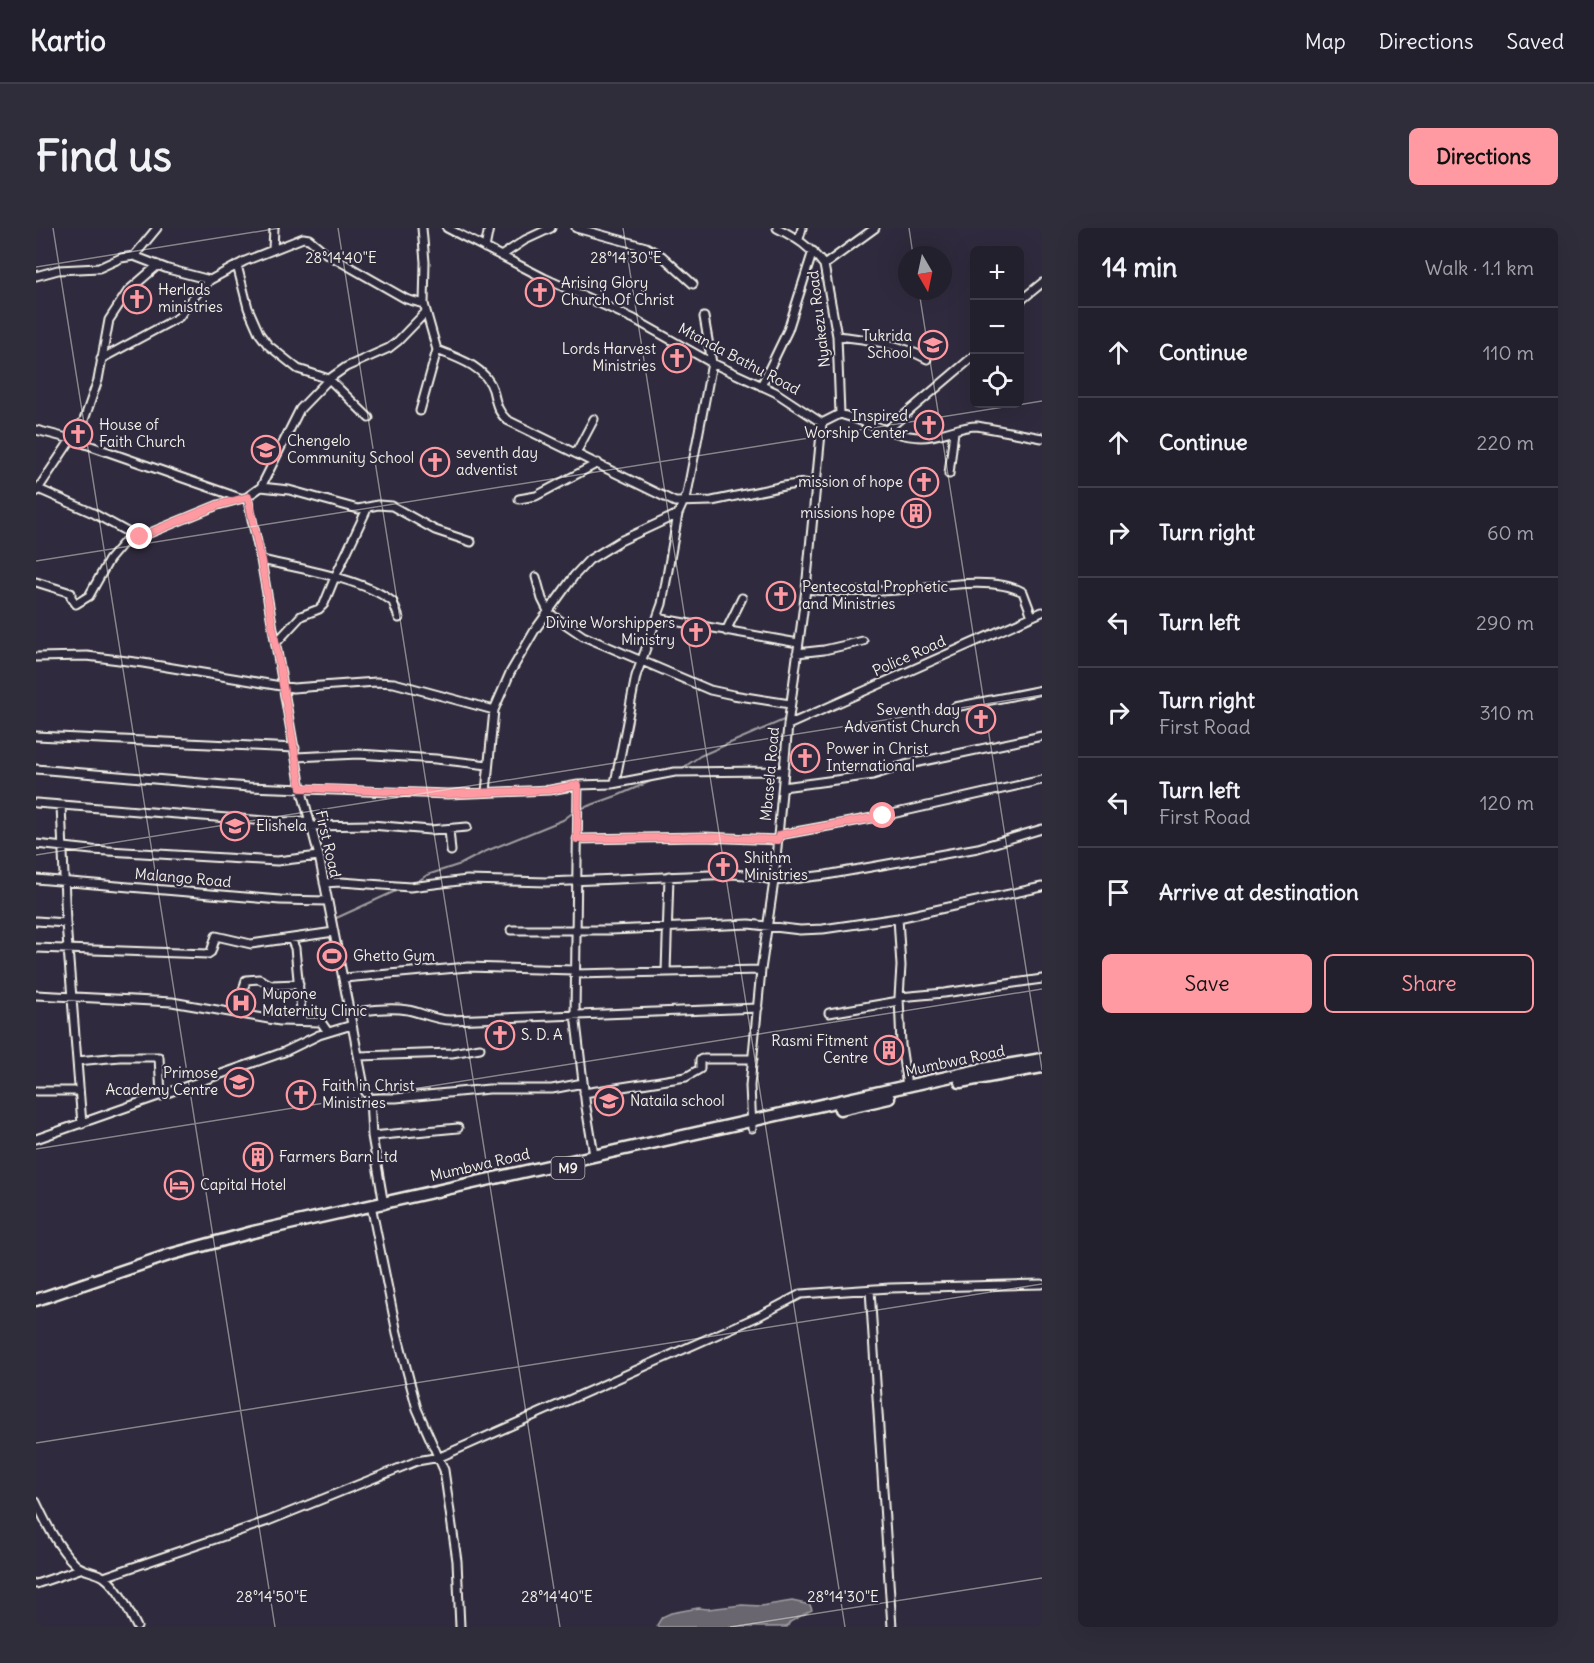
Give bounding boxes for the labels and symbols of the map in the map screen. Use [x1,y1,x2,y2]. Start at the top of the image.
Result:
north arrow [898,246,952,300]
text: 28°14'40"E [305,248,377,267]
text: 28°14'30"E [590,248,662,267]
street label: Nyakezu Road [803,269,834,369]
place label: Arising Glory Church Of Christ [561,273,674,309]
church icon: Arising Glory Church Of Christ [524,276,556,308]
place label: Herlads ministries [158,280,223,316]
church icon: Herlads ministries [121,283,153,315]
street label: Mtanda Bathu Road [675,319,803,399]
place label: Tukrida School [862,326,912,362]
school or university icon: Tukrida School [917,329,949,361]
place label: Lords Harvest Ministries [562,339,656,375]
church icon: Lords Harvest Ministries [661,342,693,374]
place label: Inspired Worship Center [804,406,908,442]
church icon: Inspired Worship Center [913,409,945,441]
place label: House of Faith Church [99,415,186,451]
church icon: House of Faith Church [62,418,94,450]
place label: Chengelo Community School [287,431,414,467]
school or university icon: Chengelo Community School [250,434,282,466]
place label: seventh day adventist [456,443,538,479]
church icon: seventh day adventist [419,446,451,478]
church icon: mission of hope [908,466,940,498]
place label: mission of hope [798,472,903,491]
building icon: missions hope [900,497,932,529]
place label: missions hope [800,503,895,522]
route end [126,523,152,549]
place label: Pentecostal Prophetic and Ministries [802,577,948,613]
church icon: Pentecostal Prophetic and Ministries [765,580,797,612]
place label: Divine Worshippers Ministry [545,613,675,649]
church icon: Divine Worshippers Ministry [680,616,712,648]
street label: Police Road [869,631,948,680]
place label: Seventh day Adventist Church [844,700,960,736]
church icon: Seventh day Adventist Church [965,703,997,735]
street label: Mbasela Road [756,726,783,822]
place label: Power in Christ International [826,739,928,775]
church icon: Power in Christ International [789,742,821,774]
route start [869,802,895,828]
street label: First Road [312,808,345,880]
school or university icon: Elishela [219,810,251,842]
place label: Elishela [256,816,307,835]
place label: Shithm Ministries [744,848,808,884]
church icon: Shithm Ministries [707,851,739,883]
street label: Malango Road [134,864,232,891]
sports icon: Ghetto Gym [316,940,348,972]
place label: Ghetto Gym [353,946,435,965]
place label: Mupone Maternity Clinic [262,984,368,1020]
hospital icon: Mupone Maternity Clinic [225,987,257,1019]
church icon: S. D. A [484,1019,516,1051]
place label: S. D. A [521,1025,563,1044]
place label: Rasmi Fitment Centre [771,1031,868,1067]
building icon: Rasmi Fitment Centre [873,1034,905,1066]
street label: Mumbwa Road [903,1041,1007,1080]
place label: Primose Academy Centre [105,1063,218,1099]
school or university icon: Primose Academy Centre [223,1066,255,1098]
place label: Faith in Christ Ministries [322,1076,415,1112]
church icon: Faith in Christ Ministries [285,1079,317,1111]
school or university icon: Nataila school [593,1085,625,1117]
place label: Nataila school [630,1091,725,1110]
building icon: Farmers Barn Ltd [242,1141,274,1173]
street label: Mumbwa Road [428,1144,532,1185]
place label: Farmers Barn Ltd [279,1147,398,1166]
road number: M9 [552,1157,584,1179]
hotel icon: Capital Hotel [163,1169,195,1201]
place label: Capital Hotel [200,1175,286,1194]
text: 28°14'50"E [236,1587,308,1606]
text: 28°14'40"E [521,1587,593,1606]
text: 28°14'30"E [807,1587,879,1606]

